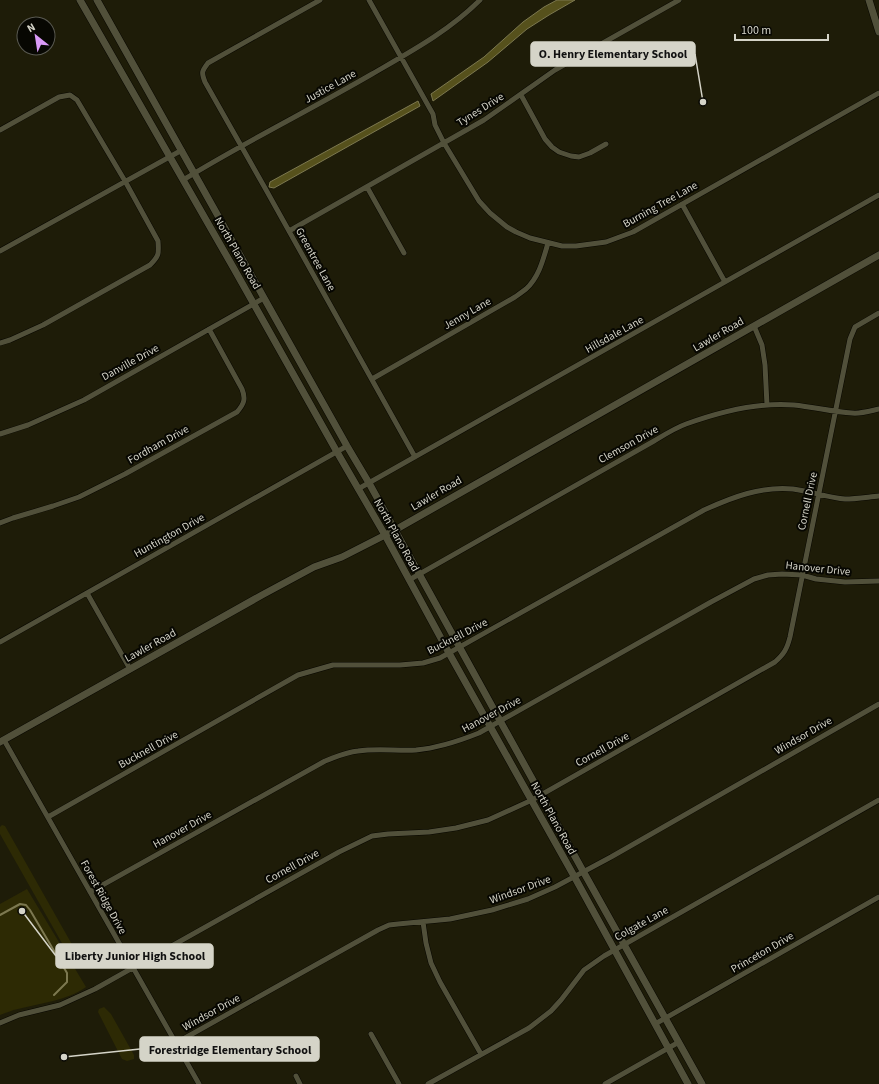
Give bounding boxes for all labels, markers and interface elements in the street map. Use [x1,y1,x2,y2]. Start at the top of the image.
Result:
north arrow [16,16,56,56]
scale bar [735,16,828,42]
text: N [24,19,38,36]
text: 100 m [741,22,771,39]
callout: O. Henry Elementary School [531,42,695,66]
text: O. Henry Elementary School [539,46,688,63]
street label: Justice Lane [302,66,359,107]
street label: Tynes Drive [454,89,507,130]
street label: Burning Tree Lane [620,177,701,231]
street label: North Plano Road [211,214,264,292]
street label: Greentree Lane [292,225,339,294]
street label: Jenny Lane [441,294,494,333]
street label: Hillsdale Lane [582,312,647,357]
street label: Lawler Road [690,314,747,355]
street label: Danville Drive [99,340,162,384]
street label: Fordham Drive [125,421,192,467]
street label: Clemson Drive [596,422,661,467]
street label: Cornell Drive [794,470,821,532]
street label: Lawler Road [408,473,465,514]
street label: North Plano Road [370,496,423,574]
street label: Huntington Drive [131,510,208,561]
street label: Hanover Drive [785,558,852,579]
street label: Bucknell Drive [424,615,491,658]
street label: Lawler Road [122,625,179,666]
street label: Hanover Drive [459,692,524,736]
street label: Windsor Drive [772,713,835,758]
street label: Bucknell Drive [116,727,181,772]
street label: Cornell Drive [573,728,632,770]
street label: North Plano Road [527,779,580,857]
street label: Hanover Drive [150,807,215,852]
street label: Cornell Drive [263,845,322,887]
street label: Forest Ridge Drive [77,857,130,938]
street label: Windsor Drive [488,871,553,907]
street label: Colgate Lane [612,902,671,944]
street label: Princeton Drive [728,928,797,977]
callout: Liberty Junior High School [56,944,213,968]
text: Liberty Junior High School [65,948,206,965]
street label: Windsor Drive [180,990,243,1034]
callout: Forestridge Elementary School [140,1037,319,1061]
text: Forestridge Elementary School [149,1042,312,1059]

